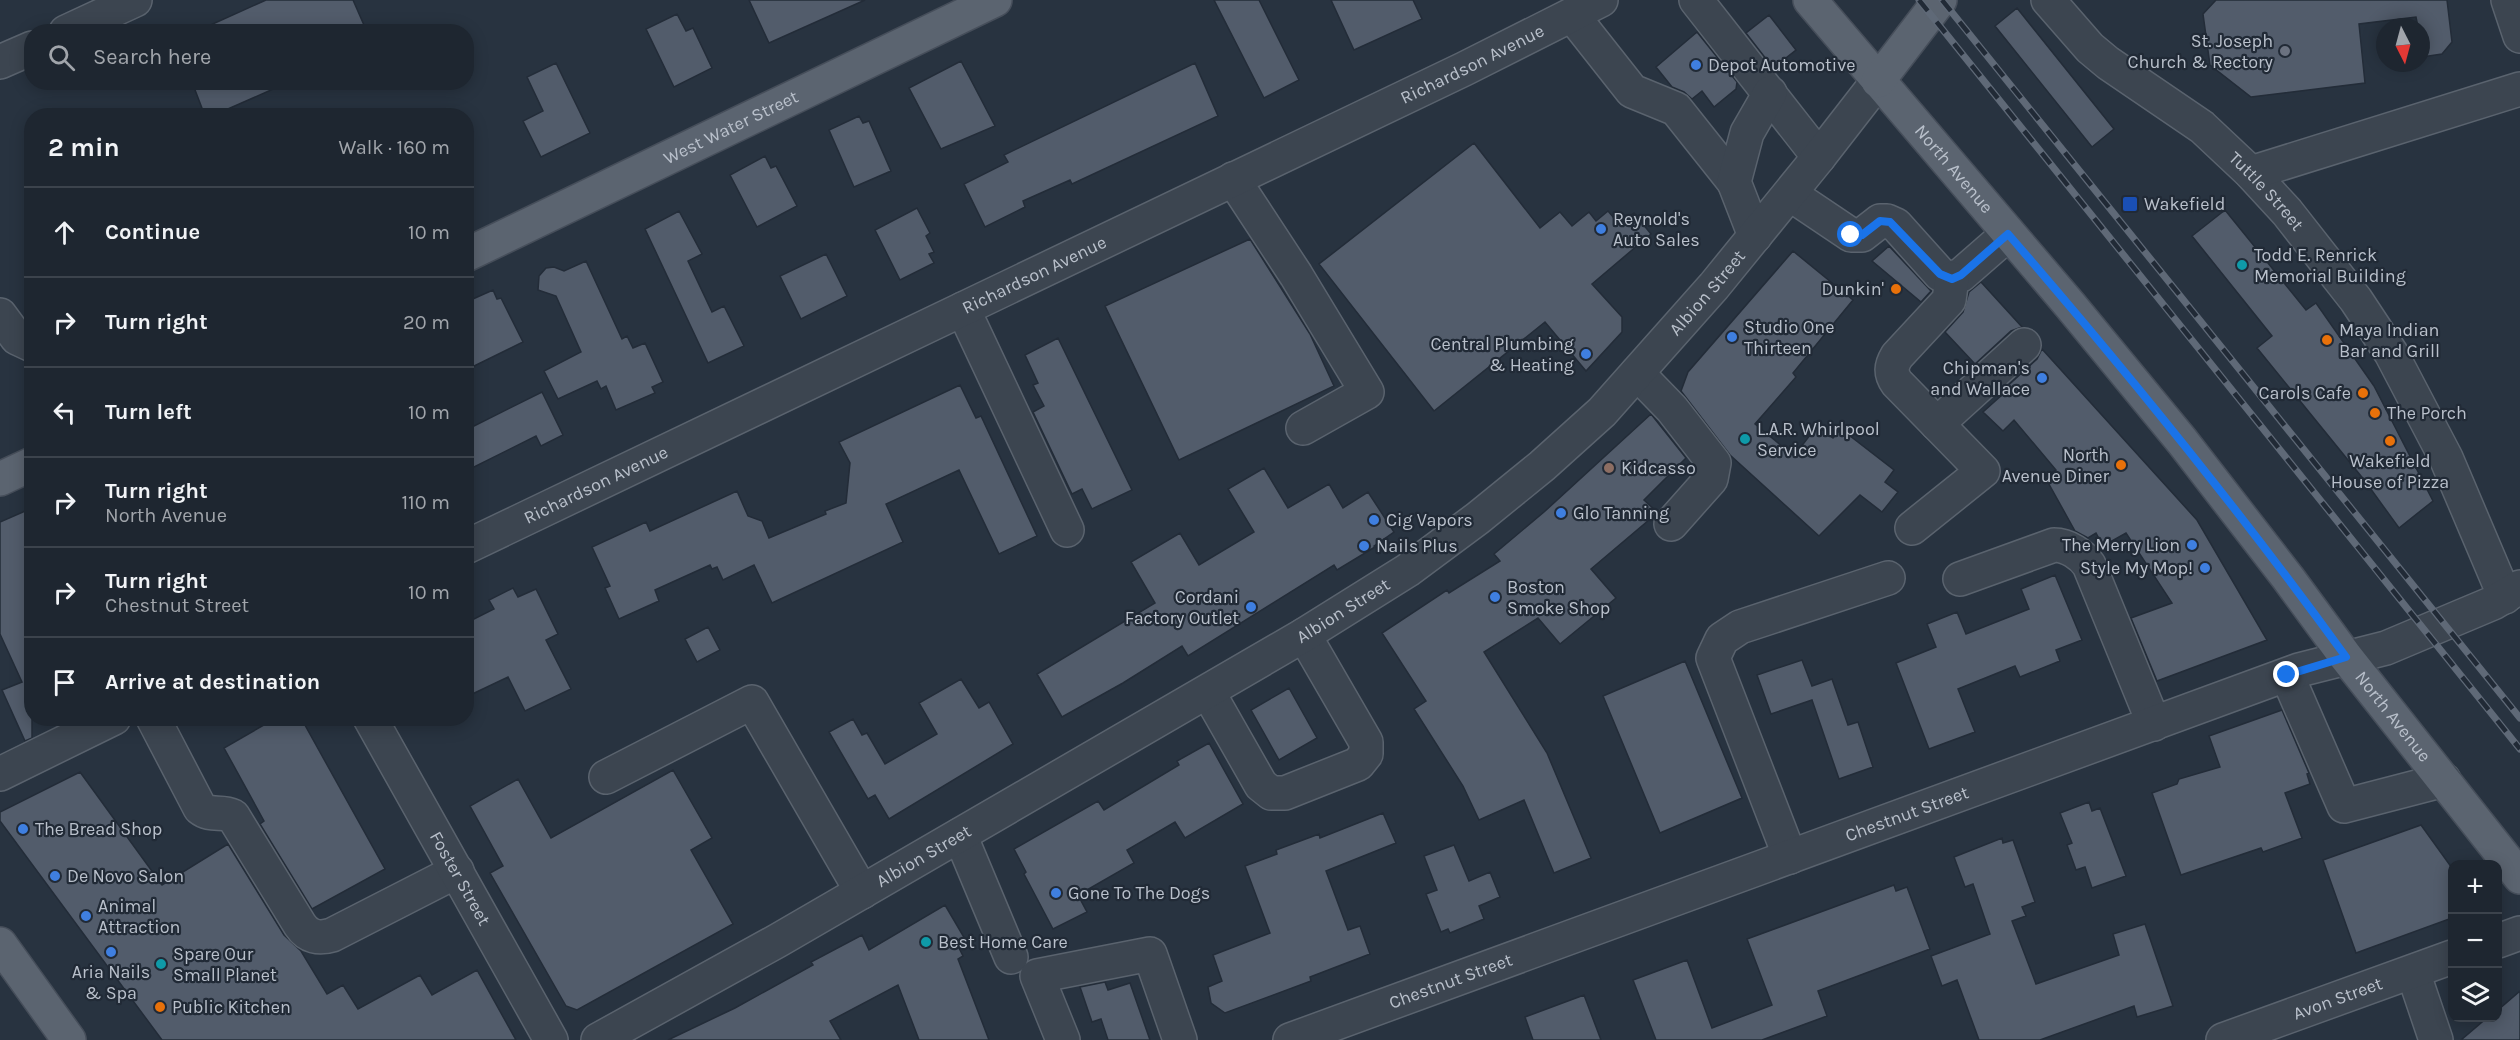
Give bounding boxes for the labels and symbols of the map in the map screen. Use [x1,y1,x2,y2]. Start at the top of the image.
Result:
north arrow [2376,18,2430,72]
street label: Richardson Avenue [1397,20,1548,109]
place label: St. Joseph Church & Rectory [2127,30,2274,73]
marker: St. Joseph Church & Rectory [2278,44,2292,58]
place label: Depot Automotive [1708,54,1855,76]
marker: Depot Automotive [1689,58,1703,72]
street label: West Water Street [660,85,802,169]
street label: North Avenue [1910,120,1998,218]
street label: Tuttle Street [2224,147,2309,235]
place label: Wakefield [2144,193,2225,215]
marker: Wakefield [2121,195,2139,213]
place label: Reynold's Auto Sales [1613,208,1700,251]
route start [1837,221,1863,247]
marker: Reynold's Auto Sales [1594,222,1608,236]
street label: Richardson Avenue [958,231,1110,319]
place label: Todd E. Renrick Memorial Building [2254,244,2406,287]
street label: Albion Street [1664,245,1750,340]
marker: Todd E. Renrick Memorial Building [2235,258,2249,272]
place label: Dunkin' [1822,278,1884,300]
marker: Dunkin' [1889,282,1903,296]
place label: Studio One Thirteen [1744,316,1834,359]
place label: Maya Indian Bar and Grill [2339,319,2440,362]
marker: Studio One Thirteen [1725,330,1739,344]
place label: Central Plumbing & Heating [1431,333,1574,376]
marker: Maya Indian Bar and Grill [2320,333,2334,347]
marker: Central Plumbing & Heating [1579,347,1593,361]
place label: Chipman's and Wallace [1930,357,2030,400]
marker: Chipman's and Wallace [2035,371,2049,385]
place label: Carols Cafe [2259,382,2351,404]
marker: Carols Cafe [2356,386,2370,400]
place label: The Porch [2387,402,2467,424]
marker: The Porch [2368,406,2382,420]
place label: L.A.R. Whirlpool Service [1757,418,1880,461]
marker: L.A.R. Whirlpool Service [1738,432,1752,446]
marker: Wakefield House of Pizza [2383,434,2397,448]
street label: Richardson Avenue [520,441,672,529]
place label: North Avenue Diner [2002,444,2109,487]
place label: Wakefield House of Pizza [2331,450,2449,493]
place label: Kidcasso [1621,457,1696,479]
marker: North Avenue Diner [2114,458,2128,472]
marker: Kidcasso [1602,461,1616,475]
place label: Glo Tanning [1573,502,1669,524]
marker: Glo Tanning [1554,506,1568,520]
place label: Cig Vapors [1386,509,1473,531]
marker: Cig Vapors [1367,513,1381,527]
place label: The Merry Lion [2062,534,2180,556]
place label: Nails Plus [1376,535,1458,557]
marker: The Merry Lion [2185,538,2199,552]
marker: Nails Plus [1357,539,1371,553]
place label: Style My Mop! [2080,557,2193,579]
marker: Style My Mop! [2198,561,2212,575]
street label: Albion Street [1293,573,1394,648]
place label: Boston Smoke Shop [1507,576,1610,619]
place label: Cordani Factory Outlet [1125,586,1239,629]
marker: Boston Smoke Shop [1488,590,1502,604]
marker: Cordani Factory Outlet [1244,600,1258,614]
route end [2273,661,2299,687]
street label: North Avenue [2350,667,2436,766]
street label: Chestnut Street [1842,781,1972,846]
place label: The Bread Shop [35,818,162,840]
street label: Albion Street [872,820,975,892]
marker: The Bread Shop [16,822,30,836]
street label: Foster Street [425,827,495,930]
place label: De Novo Salon [67,865,184,887]
marker: De Novo Salon [48,869,62,883]
place label: Gone To The Dogs [1068,882,1210,904]
marker: Gone To The Dogs [1049,886,1063,900]
place label: Animal Attraction [98,895,180,938]
marker: Animal Attraction [79,909,93,923]
place label: Best Home Care [938,931,1068,953]
marker: Best Home Care [919,935,933,949]
place label: Spare Our Small Planet [173,943,277,986]
marker: Aria Nails & Spa [104,945,118,959]
street label: Chestnut Street [1386,948,1515,1014]
marker: Spare Our Small Planet [154,957,168,971]
place label: Aria Nails & Spa [72,961,150,1004]
street label: Avon Street [2290,972,2386,1025]
place label: Public Kitchen [172,996,291,1018]
marker: Public Kitchen [153,1000,167,1014]

